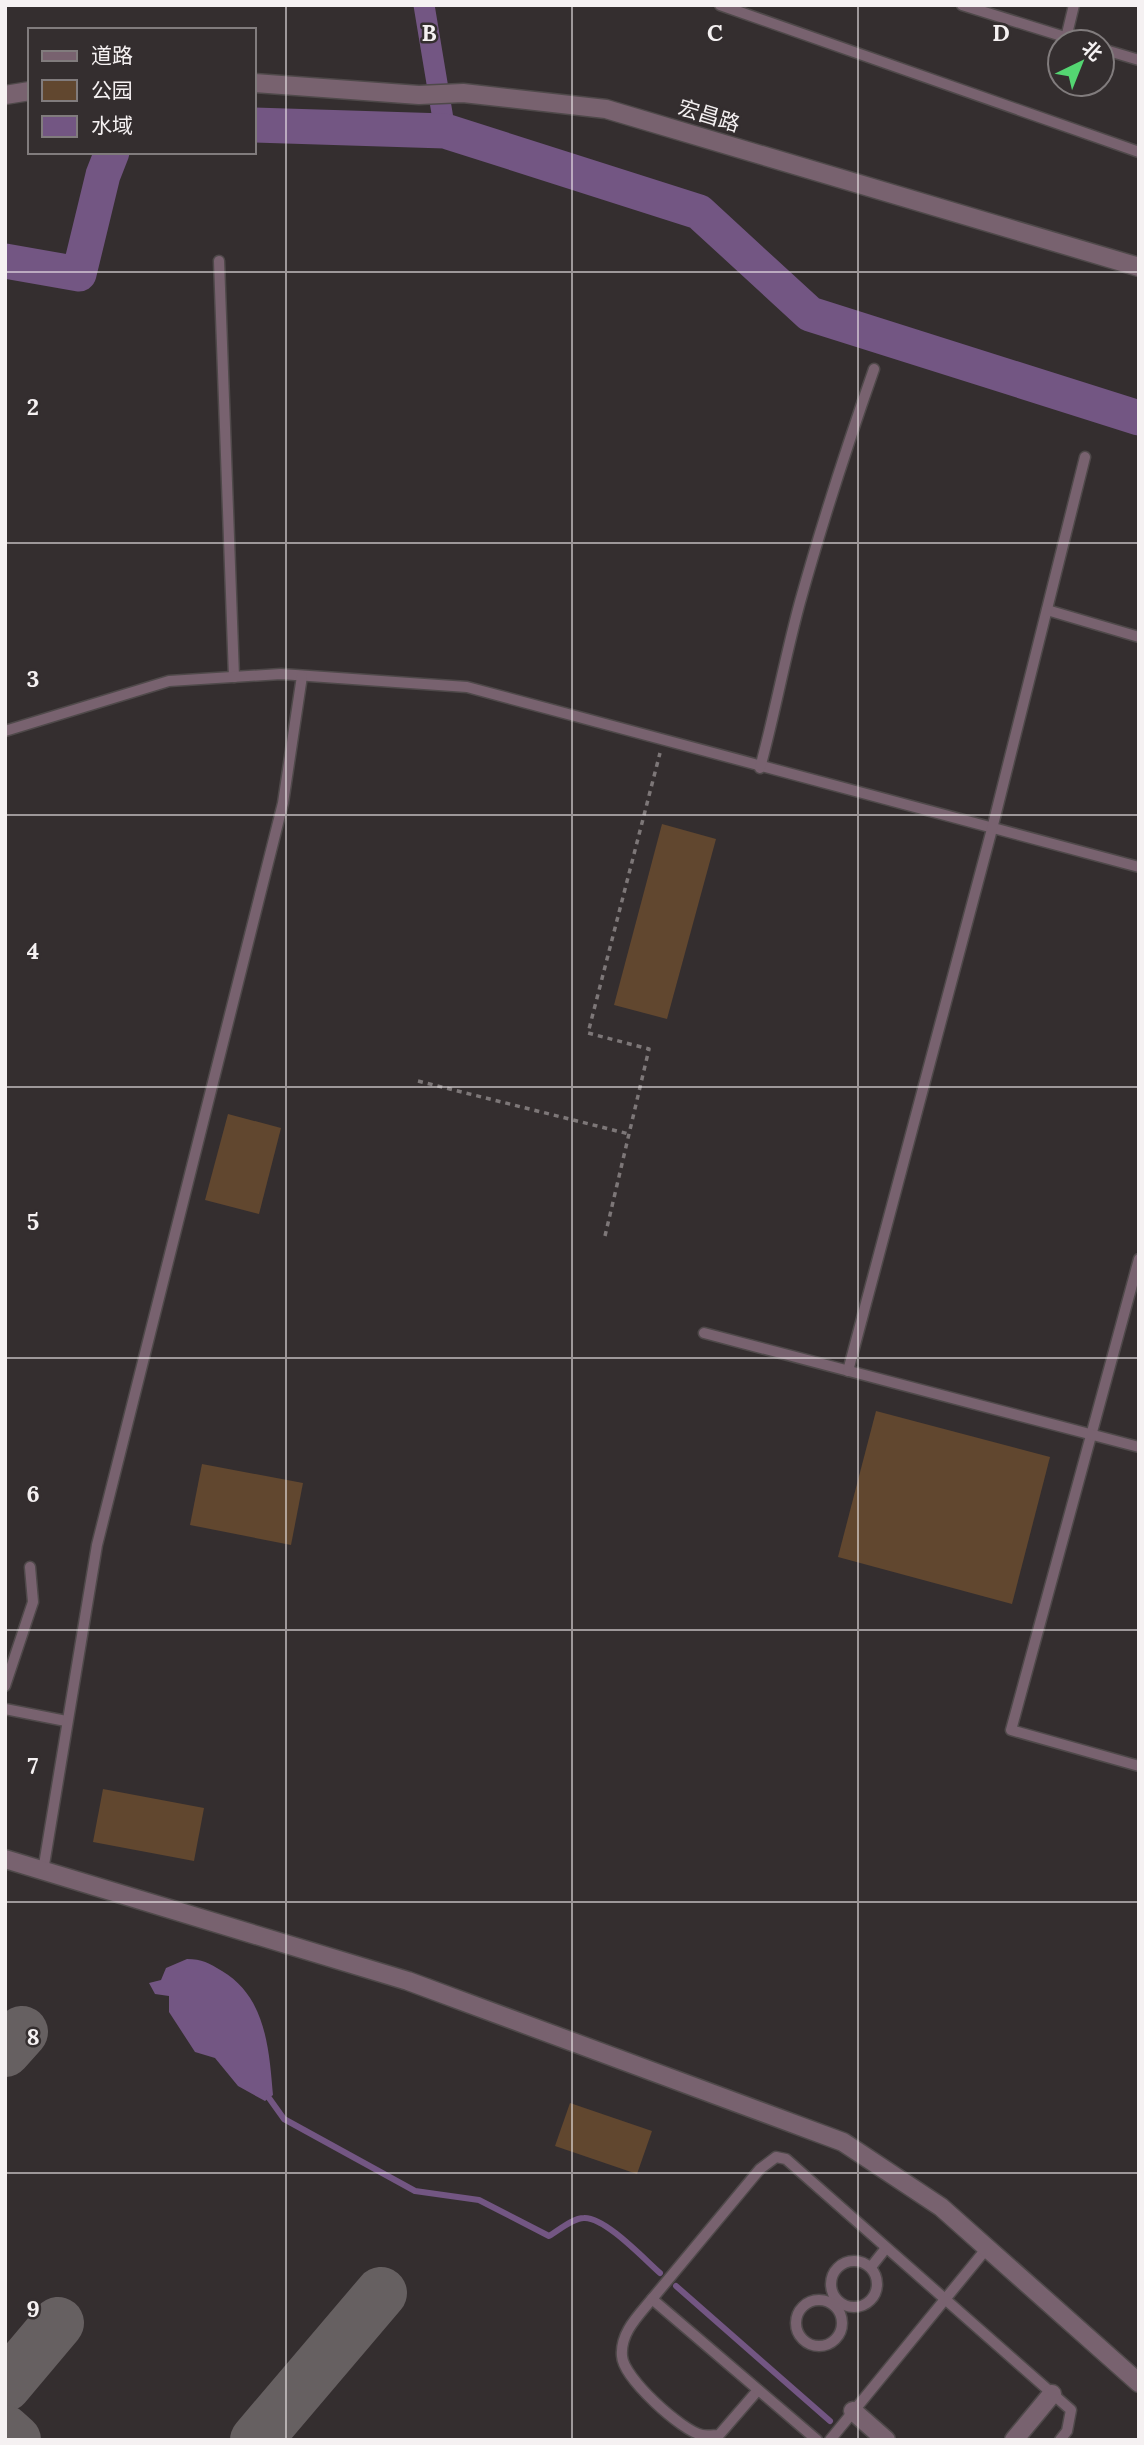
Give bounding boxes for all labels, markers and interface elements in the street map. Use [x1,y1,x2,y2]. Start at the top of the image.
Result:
text: B [421,18,437,47]
text: C [707,18,723,47]
text: D [992,18,1010,47]
legend [28,28,256,154]
north arrow [1046,28,1116,98]
text: 北 [1077,35,1108,66]
text: 道路 [91,42,133,69]
text: 公园 [91,77,133,104]
street label: 宏昌路 [675,93,743,138]
text: 水域 [91,112,133,139]
text: 2 [27,392,39,421]
text: 3 [27,664,39,693]
text: 4 [27,936,39,965]
text: 5 [27,1207,39,1236]
text: 6 [26,1479,40,1508]
text: 7 [28,1751,39,1780]
text: 8 [26,2022,40,2051]
text: 9 [26,2294,40,2323]

